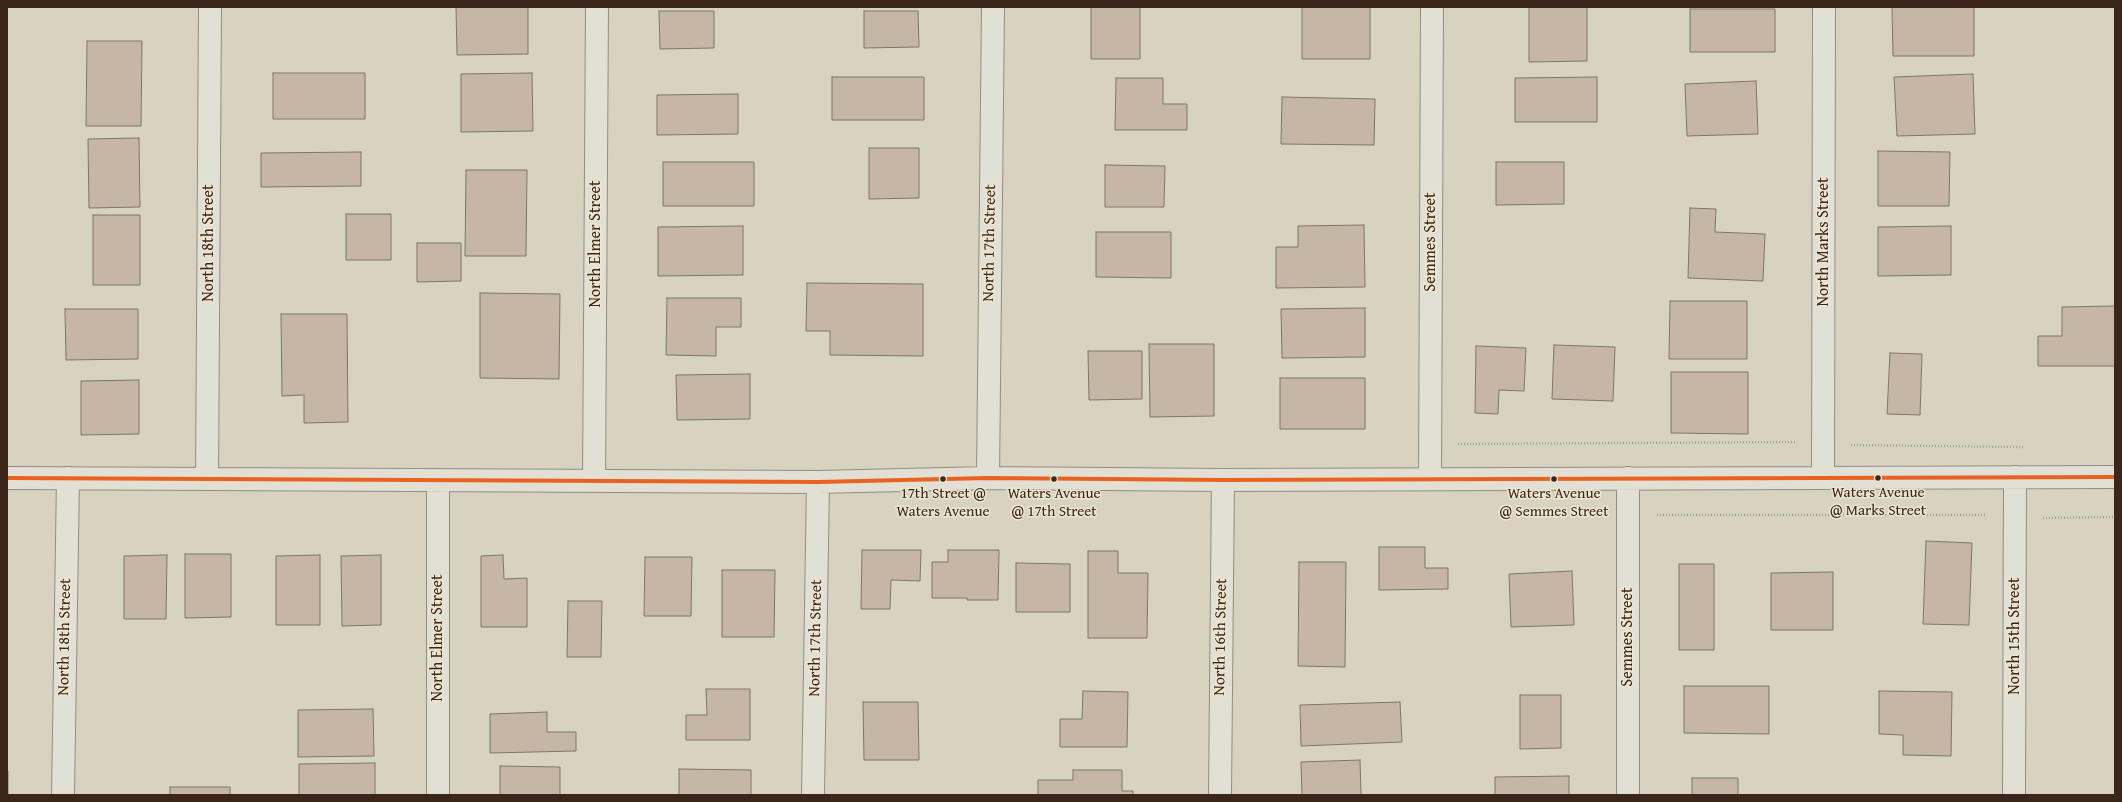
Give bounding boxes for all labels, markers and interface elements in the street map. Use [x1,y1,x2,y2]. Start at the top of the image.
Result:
street label: North Marks Street [1814,177,1834,307]
street label: North Elmer Street [586,180,606,308]
street label: North 18th Street [199,184,219,302]
street label: North 17th Street [979,184,1001,302]
street label: Semmes Street [1421,192,1441,292]
marker: Waters Avenue @ Marks Street [1873,473,1883,483]
marker: 17th Street @ Waters Avenue [938,474,948,484]
marker: Waters Avenue @ 17th Street [1049,474,1059,484]
marker: Waters Avenue @ Semmes Street [1549,474,1559,484]
place label: Waters Avenue @ Marks Street [1830,484,1926,519]
place label: 17th Street @ Waters Avenue [896,485,990,520]
place label: Waters Avenue @ 17th Street [1007,485,1101,520]
place label: Waters Avenue @ Semmes Street [1500,485,1608,520]
street label: North Elmer Street [428,574,448,702]
street label: North 15th Street [2005,577,2025,695]
street label: North 18th Street [54,578,76,696]
street label: North 16th Street [1210,578,1232,696]
street label: North 17th Street [805,579,827,697]
street label: Semmes Street [1618,587,1638,687]

